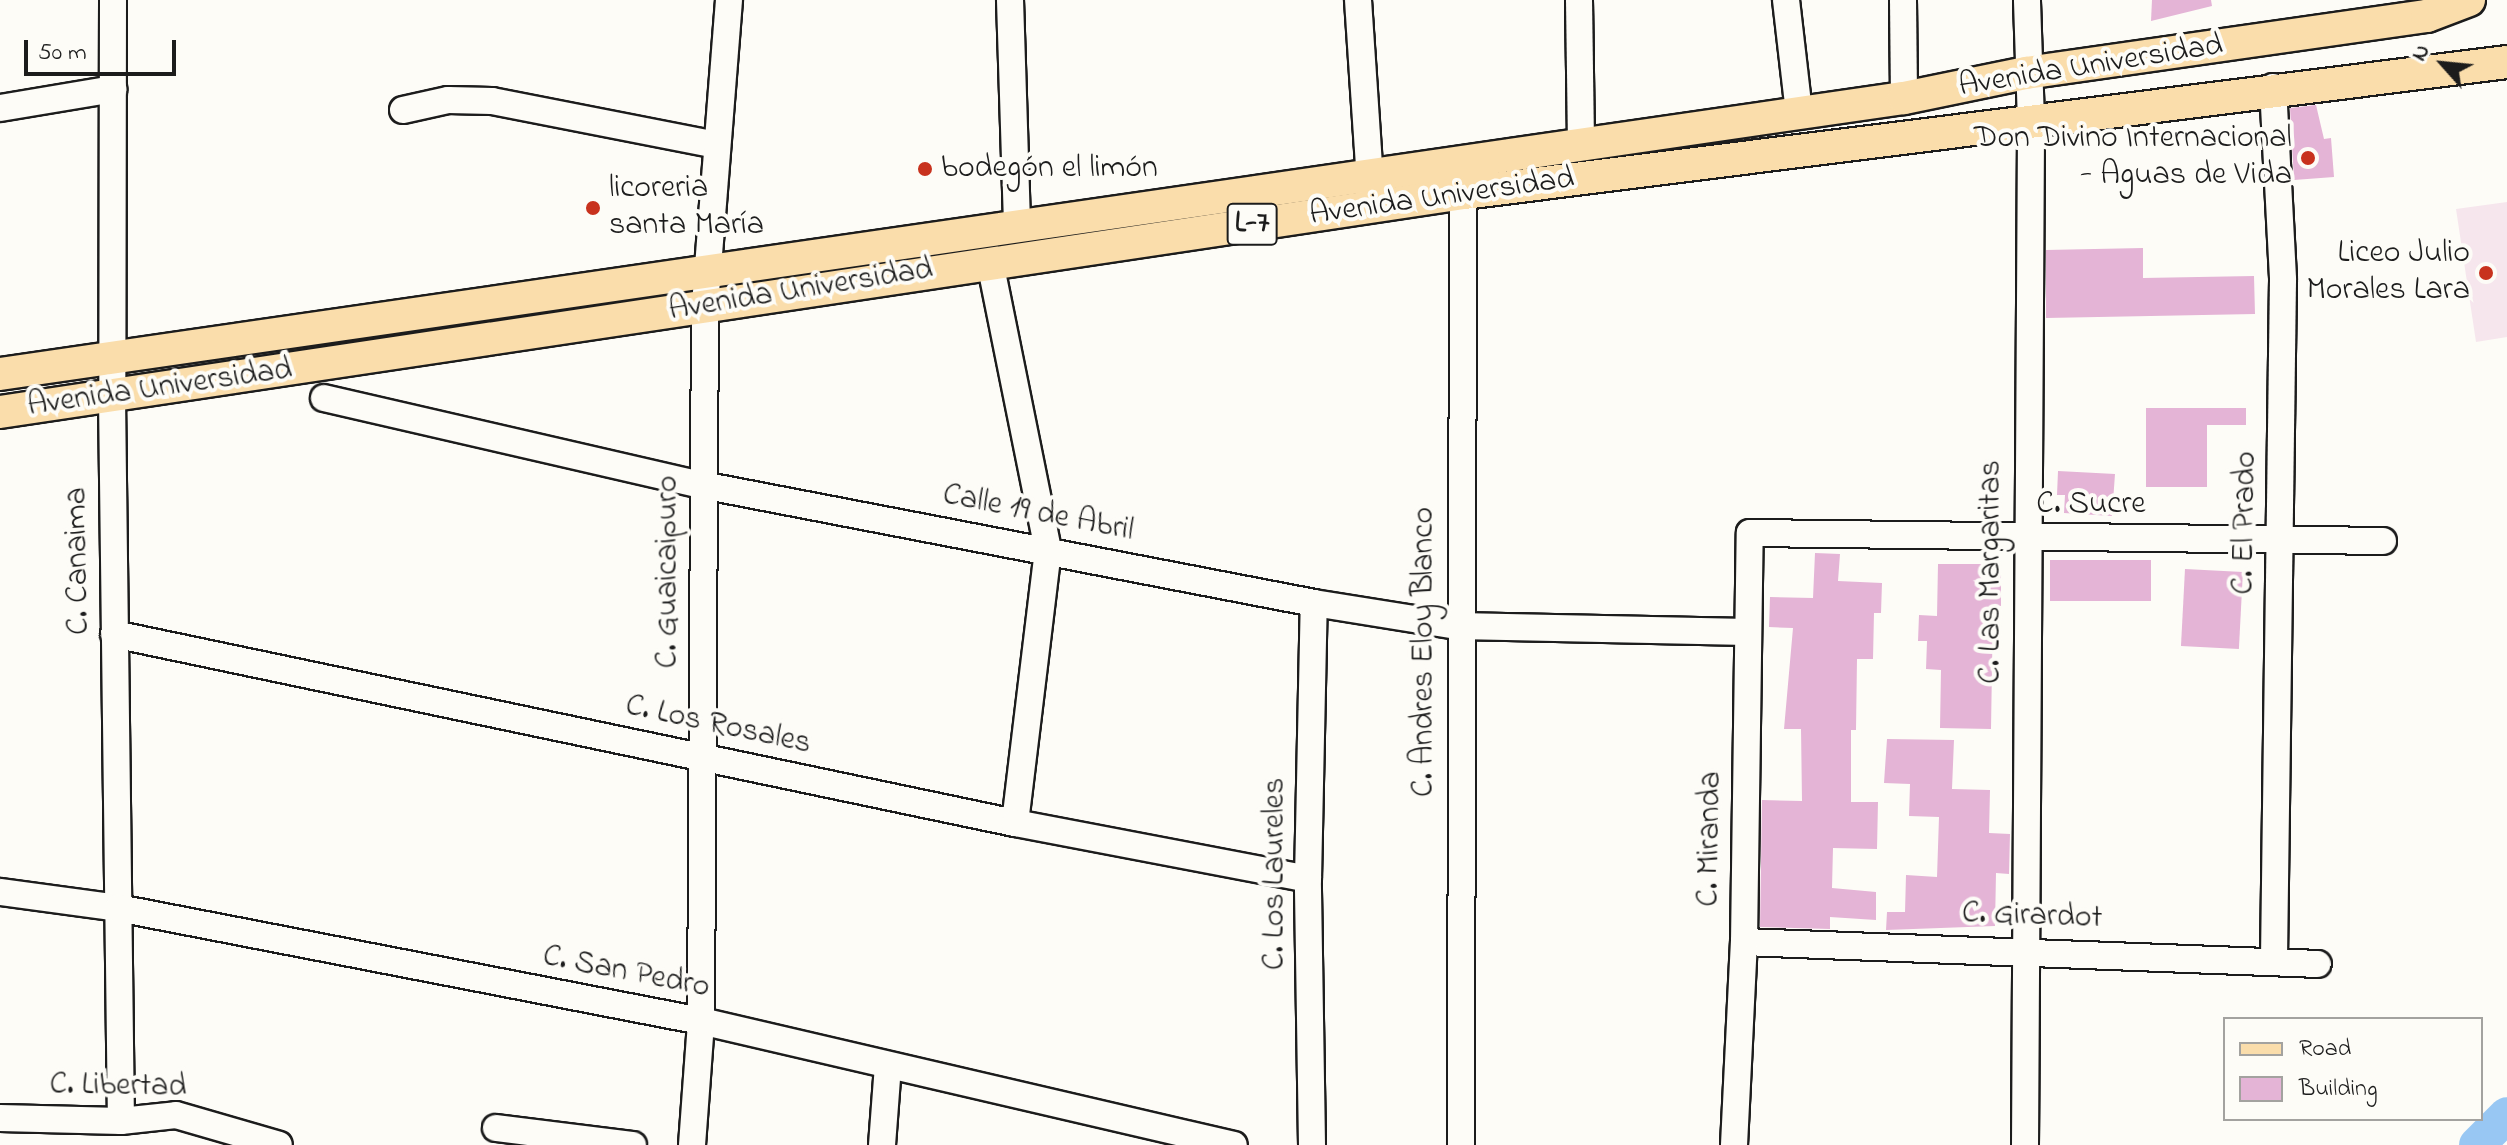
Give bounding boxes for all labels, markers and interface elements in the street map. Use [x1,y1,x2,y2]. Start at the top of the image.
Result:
scale bar [28,24,180,74]
north arrow [2403,24,2483,104]
street label: Avenida Universidad [1956,27,2226,107]
text: 50 m [38,36,87,71]
text: N [2404,39,2439,67]
place label: Don Divino Internacional - Aguas de Vida [1974,121,2292,196]
marker: Don Divino Internacional - Aguas de Vida [2299,149,2317,167]
place label: bodegón el limón [941,150,1158,188]
marker: bodegón el limón [916,160,934,178]
street label: Avenida Universidad [1307,160,1577,236]
place label: licoreria santa María [609,171,764,246]
road number: L-7 [1226,198,1278,250]
marker: licoreria santa María [584,199,602,217]
place label: Liceo Julio Morales Lara [2306,236,2470,311]
street label: Avenida Universidad [666,251,936,331]
marker: Liceo Julio Morales Lara [2477,264,2495,282]
street label: Avenida Universidad [25,351,295,427]
street label: C. El Prado [2226,451,2266,595]
street label: C. Las Margaritas [1973,460,2011,684]
street label: C. Guaicaipuro [650,476,688,668]
street label: Calle 19 de Abril [939,477,1137,551]
street label: C. Sucre [2036,486,2146,524]
street label: C. Canaima [59,487,99,635]
street label: C. Andres Eloy Blanco [1406,507,1444,797]
street label: C. Los Rosales [622,688,814,764]
street label: C. Miranda [1691,771,1731,907]
street label: C. Los Laureles [1257,778,1295,970]
street label: C. Girardot [1961,895,2103,939]
street label: C. San Pedro [539,938,713,1008]
legend [2223,1017,2483,1121]
text: Road [2299,1032,2351,1067]
street label: C. Libertad [49,1067,187,1107]
text: Building [2299,1072,2378,1107]

